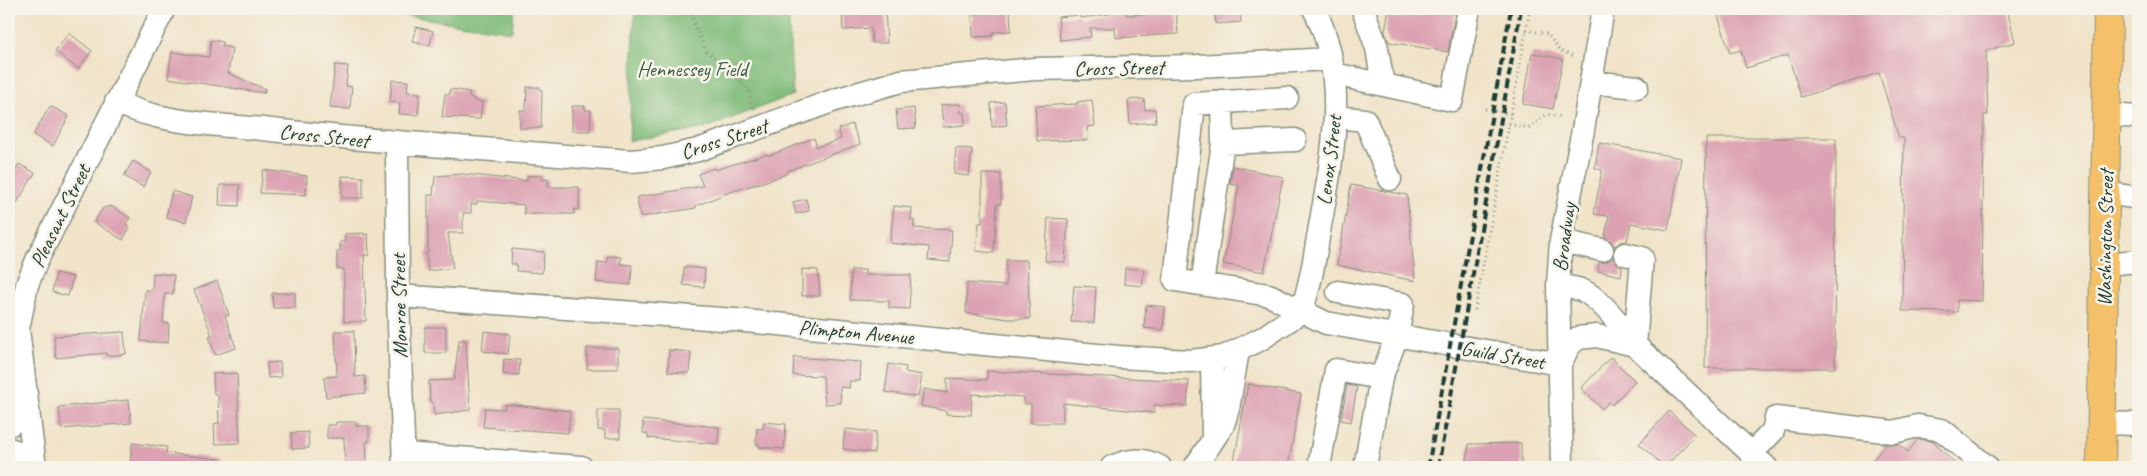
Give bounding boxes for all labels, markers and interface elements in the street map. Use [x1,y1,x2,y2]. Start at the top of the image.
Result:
street label: Cross Street [1074,54,1167,82]
park label: Hennessey Field [637,56,751,82]
street label: Cross Street [677,112,774,165]
street label: Lenox Street [1311,112,1348,206]
street label: Cross Street [278,118,373,154]
street label: Pleasant Street [24,158,97,272]
street label: Washington Street [2091,167,2119,306]
street label: Broadway [1546,199,1582,273]
street label: Monroe Street [385,252,413,358]
street label: Plimpton Avenue [797,314,916,350]
street label: Guild Street [1459,335,1549,375]

